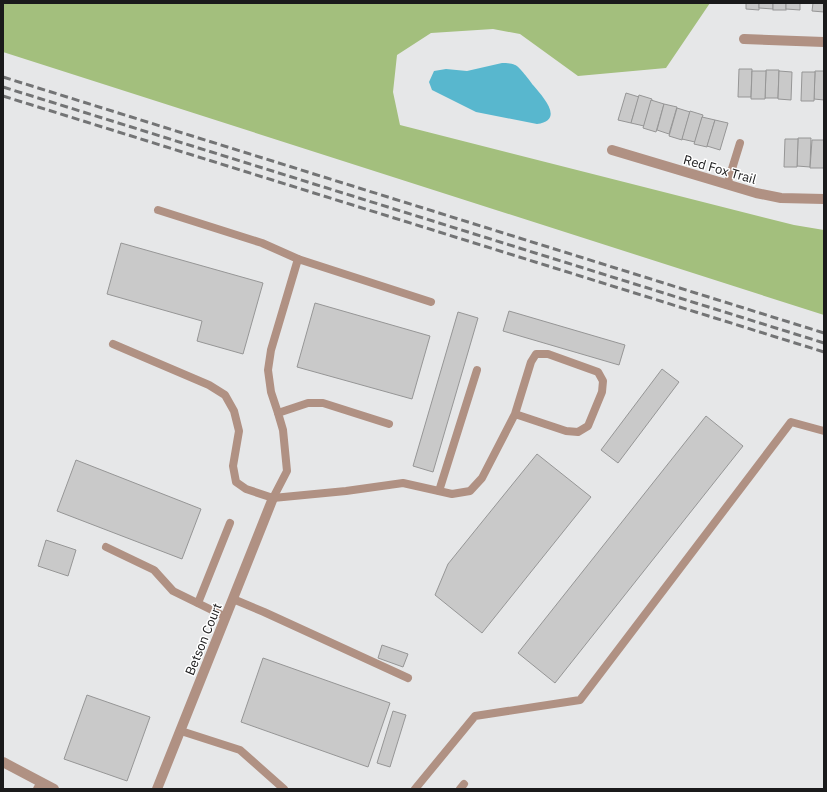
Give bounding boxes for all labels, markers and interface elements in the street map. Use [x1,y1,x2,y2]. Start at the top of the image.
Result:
street label: Red Fox Trail [682,151,759,188]
street label: Betson Court [181,601,226,678]

